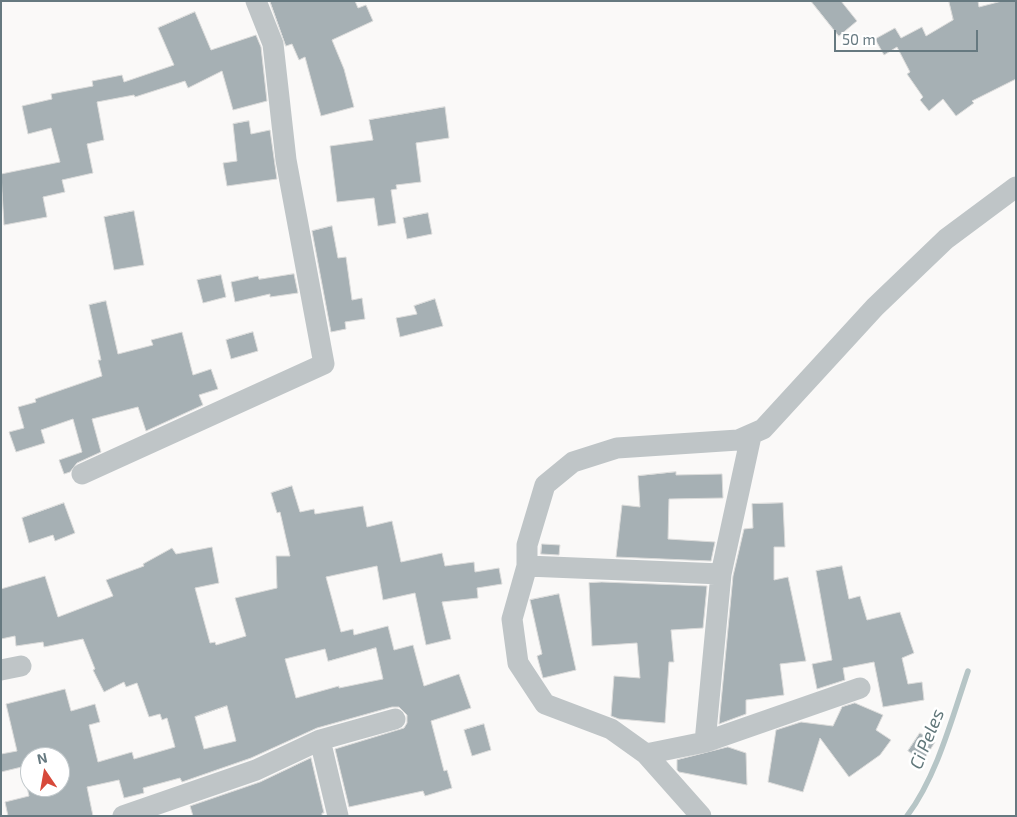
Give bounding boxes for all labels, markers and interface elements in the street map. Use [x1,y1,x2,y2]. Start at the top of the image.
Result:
scale bar [837,20,981,52]
text: 50 m [842,30,876,48]
water label: Ci Peles [905,706,949,772]
north arrow [20,747,70,797]
text: N [35,748,49,767]

